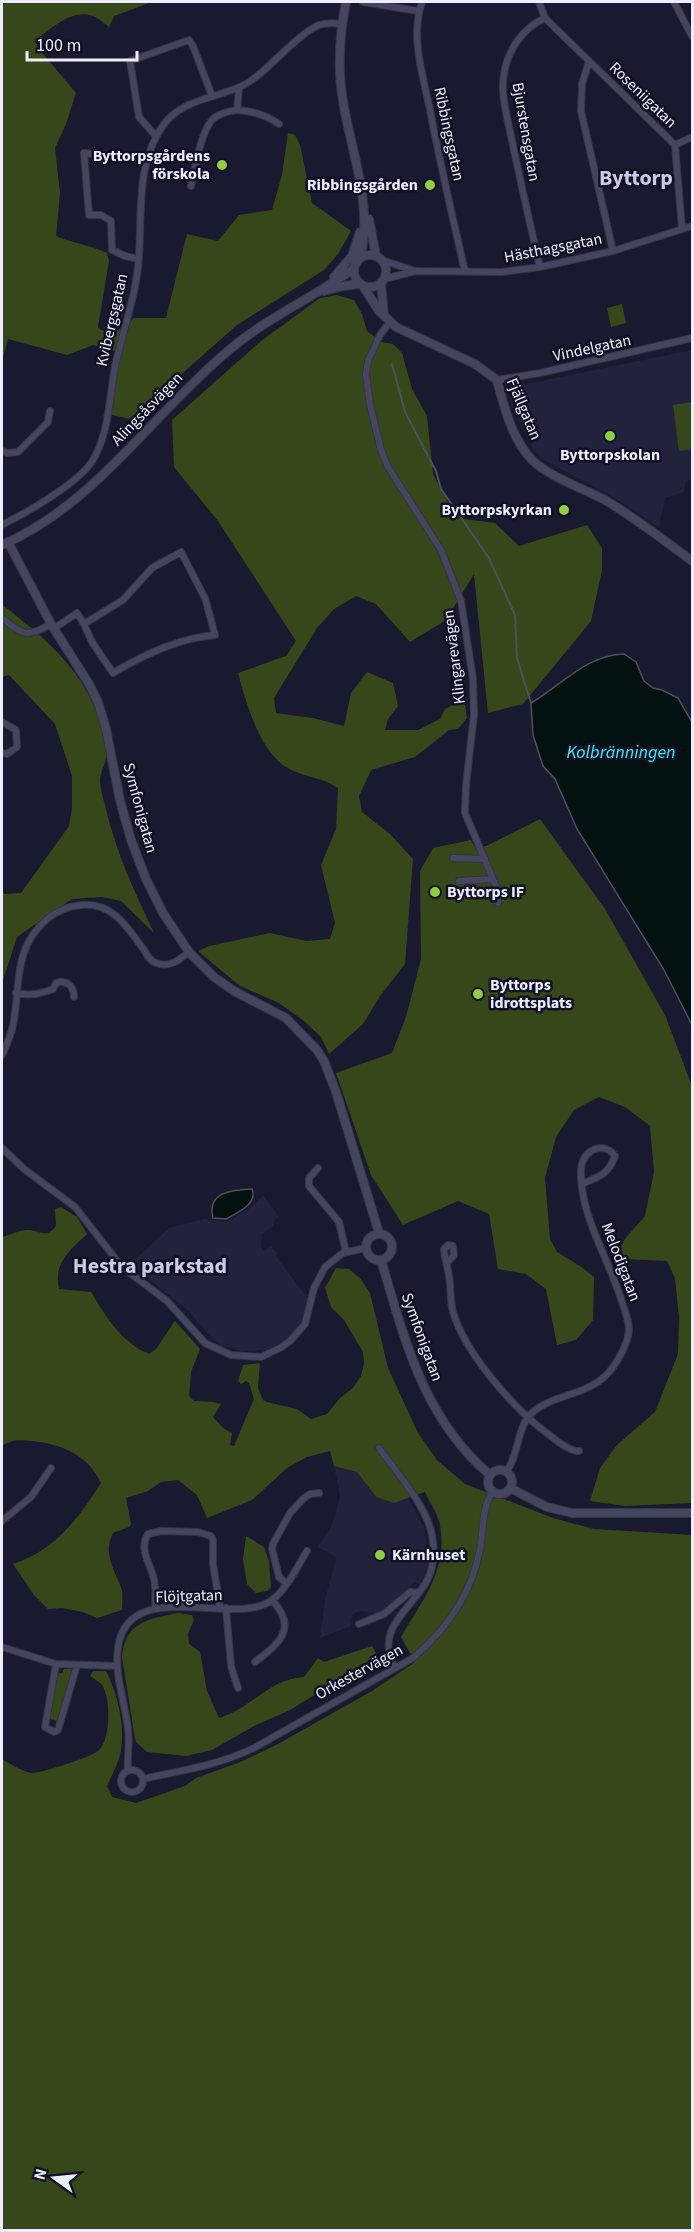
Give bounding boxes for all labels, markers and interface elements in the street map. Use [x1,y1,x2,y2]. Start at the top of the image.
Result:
scale bar [27,24,136,62]
text: 100 m [36,33,81,58]
street label: Roseniigatan [604,57,682,133]
street label: Bjurstensgatan [506,81,546,183]
street label: Ribbingsgatan [428,85,470,183]
place label: Byttorpsgårdens förskola [93,145,210,185]
marker: Byttorpsgårdens förskola [215,158,229,172]
district label: Byttorp [599,162,673,194]
place label: Ribbingsgården [307,174,418,196]
marker: Ribbingsgården [423,178,437,192]
street label: Hästhagsgatan [502,228,604,268]
street label: Kvibergsgatan [91,271,133,369]
street label: Vindelgatan [551,329,633,367]
street label: Alingsåsvägen [106,367,188,451]
street label: Fjällgatan [501,374,547,444]
marker: Byttorpskolan [603,429,617,443]
place label: Byttorpskolan [560,444,660,466]
place label: Byttorpskyrkan [442,499,552,521]
marker: Byttorpskyrkan [557,503,571,517]
street label: Klingarevägen [437,608,471,706]
water label: Kolbränningen [566,740,676,765]
street label: Symfonigatan [117,760,163,856]
place label: Byttorps IF [447,881,524,903]
marker: Byttorps IF [428,885,442,899]
place label: Byttorps idrottsplats [490,974,572,1014]
marker: Byttorps idrottsplats [471,987,485,1001]
street label: Melodigatan [596,1219,646,1305]
district label: Hestra parkstad [73,1250,227,1282]
street label: Symfonigatan [396,1290,448,1384]
place label: Kärnhuset [392,1544,465,1566]
marker: Kärnhuset [373,1548,387,1562]
street label: Flöjtgatan [155,1584,223,1608]
street label: Orkestervägen [311,1639,407,1705]
north arrow [24,2148,84,2208]
text: N [28,2166,52,2182]

